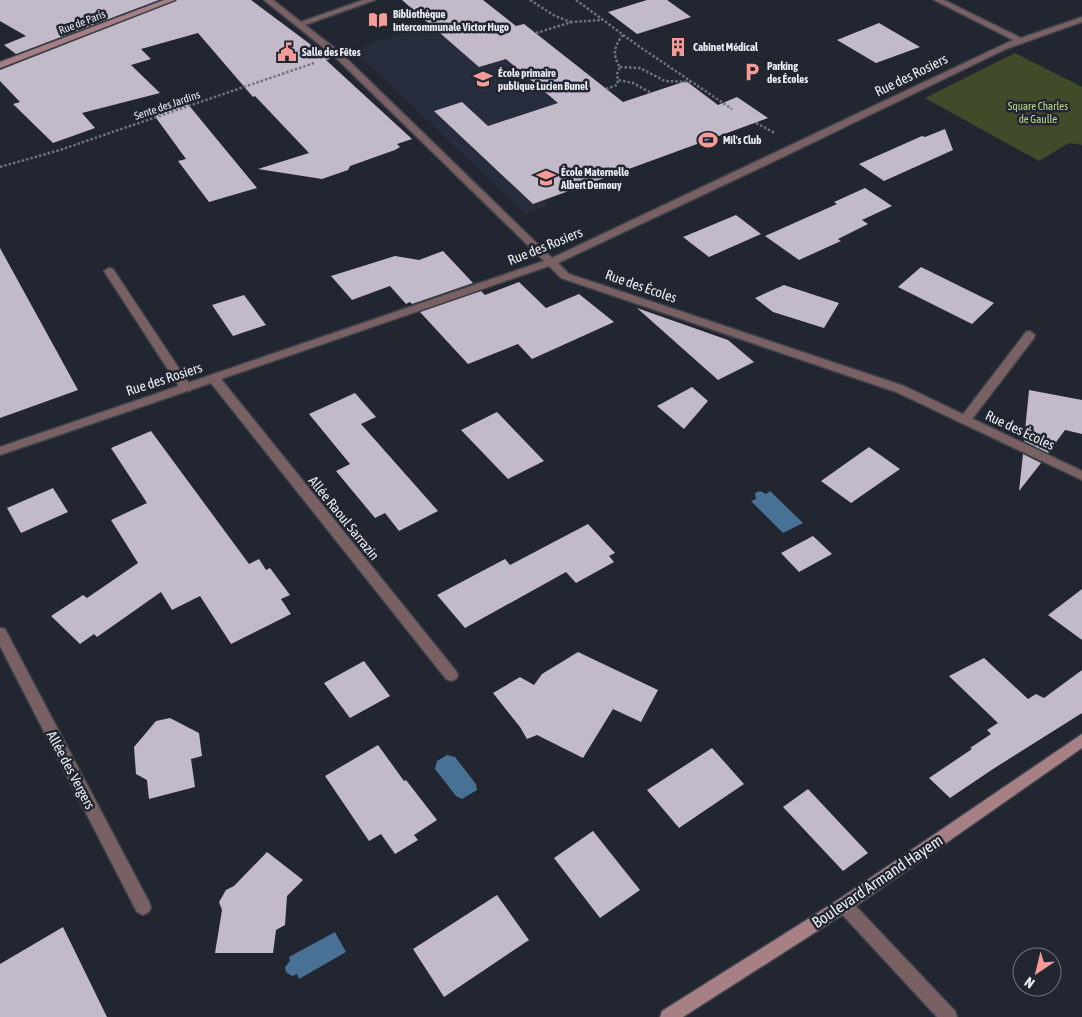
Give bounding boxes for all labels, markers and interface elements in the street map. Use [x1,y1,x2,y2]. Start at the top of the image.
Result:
street label: Rue de Paris [57,8,107,36]
place label: Bibliothèque Intercommunale Victor Hugo [393,8,509,33]
library icon: Bibliothèque Intercommunale Victor Hugo [367,9,389,31]
building icon: Cabinet Médical [667,36,689,58]
public building icon: Salle des Fêtes [276,41,298,63]
place label: Cabinet Médical [693,41,759,53]
place label: Salle des Fêtes [302,46,361,58]
street label: Rue des Rosiers [872,50,950,100]
place label: Parking des Écoles [767,60,808,85]
parking icon: Parking des Écoles [741,61,763,83]
place label: École primaire publique Lucien Bunel [498,67,589,92]
school or university icon: École primaire publique Lucien Bunel [472,68,494,90]
street label: Sente des Jardins [132,88,202,122]
park label: Square Charles de Gaulle [1008,100,1068,125]
sports icon: Mil's Club [697,129,719,151]
place label: Mil's Club [723,134,761,146]
place label: École Maternelle Albert Demouy [560,166,629,191]
school or university icon: École Maternelle Albert Demouy [535,167,557,189]
street label: Rue des Rosiers [505,224,585,268]
street label: Rue des Écoles [603,266,679,306]
street label: Rue des Rosiers [124,359,204,399]
street label: Rue des Écoles [983,407,1057,453]
street label: Allée Raoul Sarrazin [305,473,383,563]
street label: Allée des Vergers [44,728,98,812]
street label: Boulevard Armand Hayem [808,831,946,932]
north arrow [1012,947,1062,997]
text: N [1022,974,1038,992]

